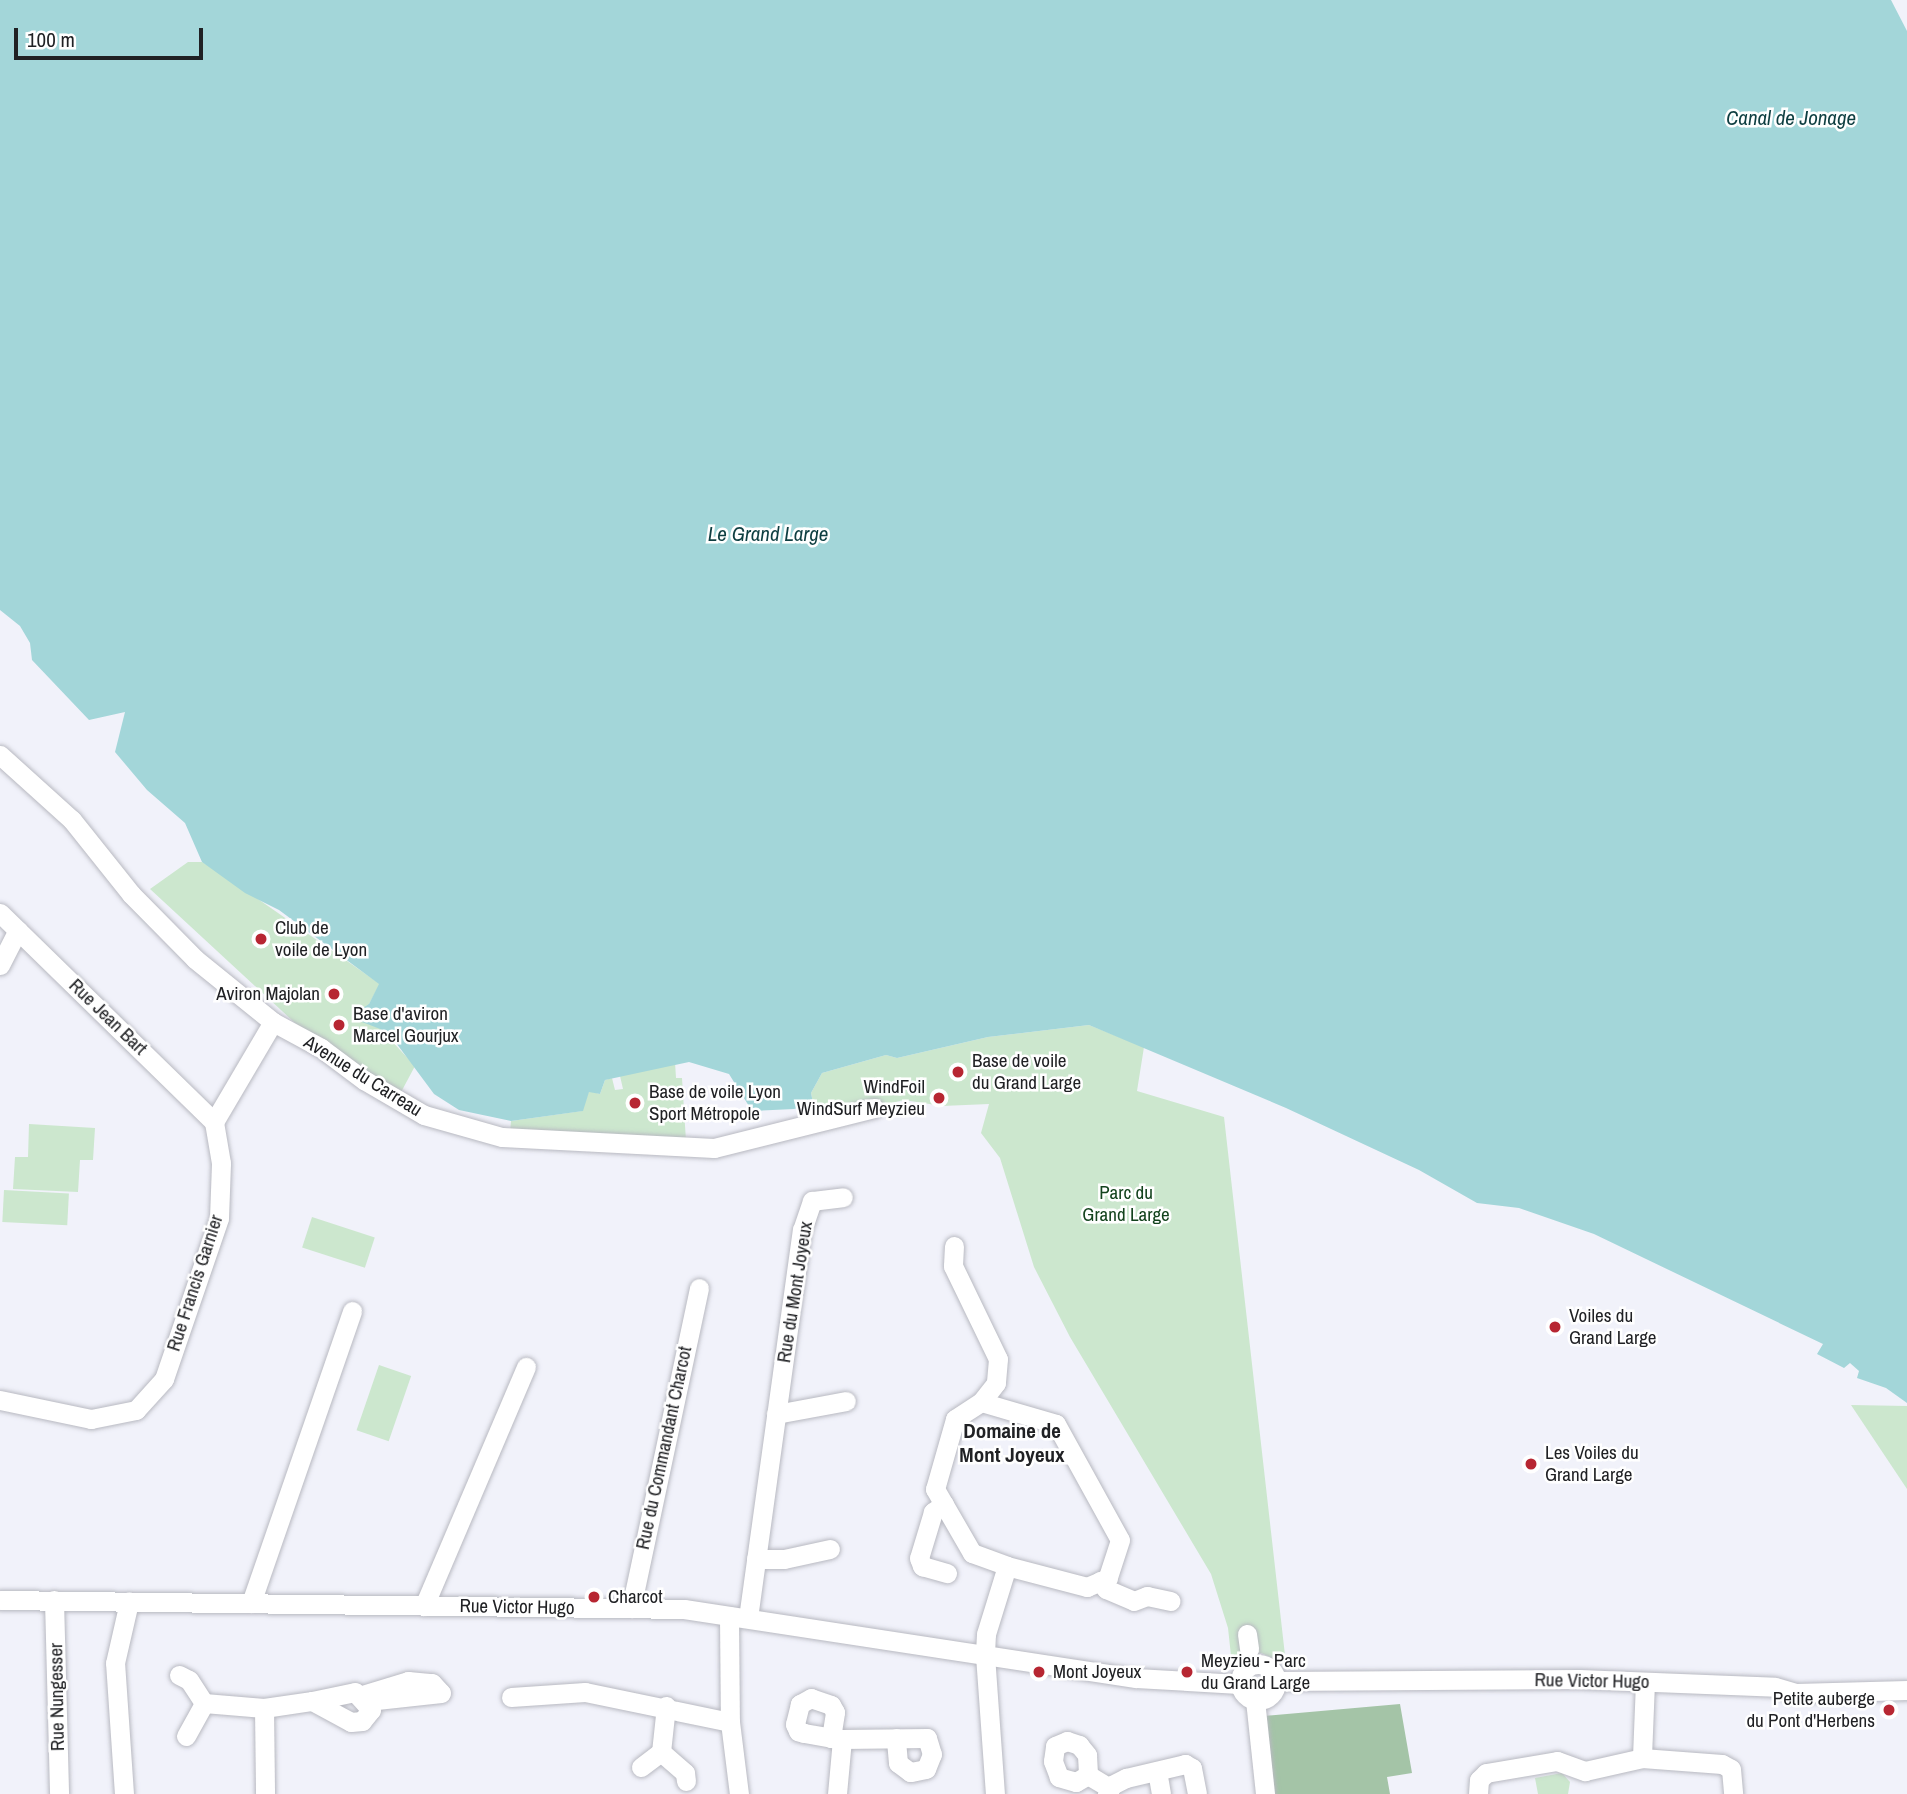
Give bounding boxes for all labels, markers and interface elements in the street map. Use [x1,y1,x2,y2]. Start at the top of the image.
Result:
scale bar [18,14,206,58]
text: 100 m [27,25,75,54]
water label: Canal de Jonage [1726,105,1856,131]
water label: Le Grand Large [708,521,828,547]
place label: Club de voile de Lyon [275,917,367,961]
marker: Club de voile de Lyon [253,931,269,947]
street label: Rue Jean Bart [64,974,152,1060]
place label: Aviron Majolan [216,983,320,1005]
marker: Aviron Majolan [326,986,342,1002]
place label: Base d'aviron Marcel Gourjux [353,1003,459,1047]
marker: Base d'aviron Marcel Gourjux [331,1017,347,1033]
street label: Avenue du Carreau [300,1031,426,1121]
place label: Base de voile du Grand Large [972,1050,1081,1094]
marker: Base de voile du Grand Large [950,1064,966,1080]
place label: WindFoil WindSurf Meyzieu [797,1076,925,1120]
place label: Base de voile Lyon Sport Métropole [649,1081,781,1125]
marker: WindFoil WindSurf Meyzieu [931,1090,947,1106]
marker: Base de voile Lyon Sport Métropole [627,1095,643,1111]
park label: Parc du Grand Large [1082,1182,1170,1226]
street label: Rue Francis Garnier [162,1212,228,1354]
street label: Rue du Mont Joyeux [773,1220,817,1364]
place label: Voiles du Grand Large [1569,1305,1656,1349]
marker: Voiles du Grand Large [1547,1319,1563,1335]
street label: Rue du Commandant Charcot [631,1344,697,1552]
district label: Domaine de Mont Joyeux [959,1418,1065,1468]
place label: Les Voiles du Grand Large [1545,1442,1639,1486]
marker: Les Voiles du Grand Large [1523,1456,1539,1472]
place label: Charcot [608,1586,663,1608]
marker: Charcot [586,1589,602,1605]
street label: Rue Victor Hugo [459,1595,575,1619]
street label: Rue Nungesser [45,1643,69,1751]
place label: Meyzieu - Parc du Grand Large [1201,1650,1310,1694]
place label: Mont Joyeux [1053,1661,1141,1683]
marker: Mont Joyeux [1031,1664,1047,1680]
marker: Meyzieu - Parc du Grand Large [1179,1664,1195,1680]
street label: Rue Victor Hugo [1534,1669,1650,1693]
place label: Petite auberge du Pont d'Herbens [1746,1688,1875,1732]
marker: Petite auberge du Pont d'Herbens [1881,1702,1897,1718]

